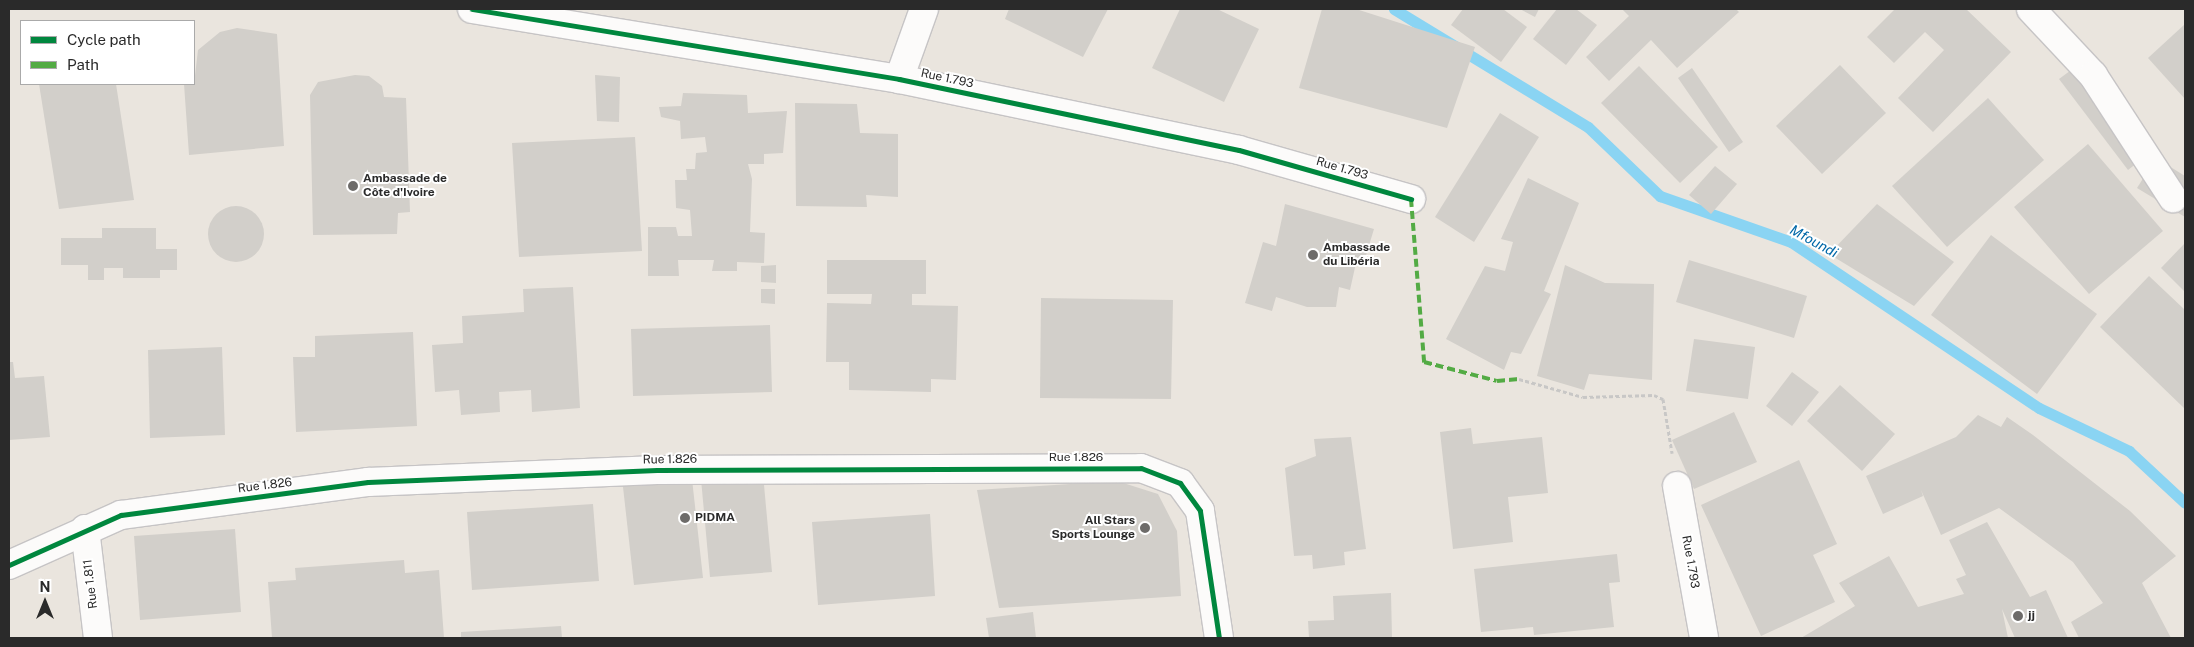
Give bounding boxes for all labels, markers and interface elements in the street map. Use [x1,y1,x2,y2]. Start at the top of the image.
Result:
legend [20,20,195,85]
text: Cycle path [67,31,141,48]
text: Path [67,56,99,73]
street label: Rue 1.793 [919,66,975,92]
street label: Rue 1.793 [1314,155,1370,183]
place label: Ambassade de Côte d'Ivoire [363,172,447,200]
marker: Ambassade de Côte d'Ivoire [347,180,359,192]
water label: Mfoundi [1787,221,1841,261]
place label: Ambassade du Libéria [1323,241,1390,269]
marker: Ambassade du Libéria [1307,249,1319,261]
street label: Rue 1.826 [1049,451,1103,465]
street label: Rue 1.826 [643,452,697,468]
street label: Rue 1.826 [237,476,293,496]
place label: PIDMA [695,511,735,525]
marker: PIDMA [679,512,691,524]
place label: All Stars Sports Lounge [1051,514,1135,542]
marker: All Stars Sports Lounge [1139,522,1151,534]
street label: Rue 1.793 [1678,534,1702,590]
street label: Rue 1.811 [81,558,101,610]
north arrow [20,577,70,627]
text: N [40,579,50,595]
place label: jj [2028,609,2035,623]
marker: jj [2012,610,2024,622]

